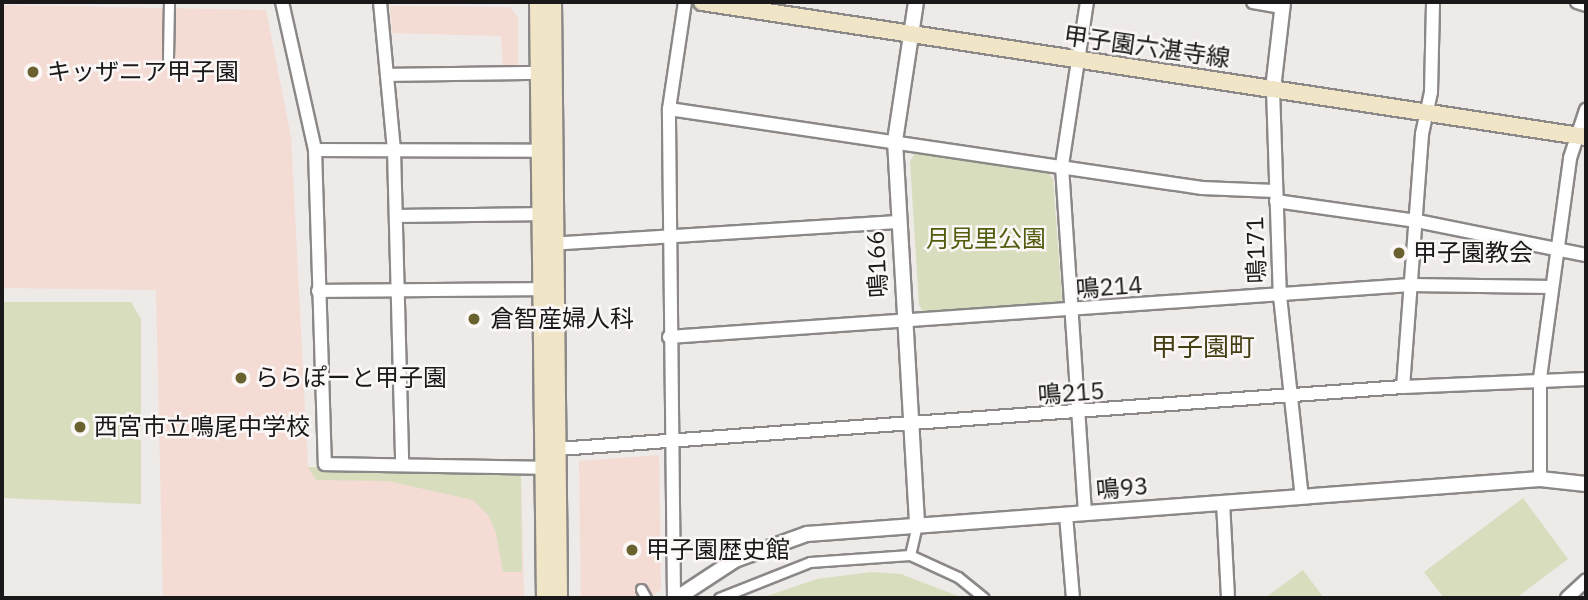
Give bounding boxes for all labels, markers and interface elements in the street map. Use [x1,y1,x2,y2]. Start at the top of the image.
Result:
street label: 甲子園六湛寺線 [1062,21,1232,73]
place label: キッザニア甲子園 [47,58,239,86]
marker: キッザニア甲子園 [25,64,41,80]
street label: 鳴171 [1240,216,1272,284]
park label: 月見里公園 [926,225,1046,253]
street label: 鳴166 [861,230,893,298]
place label: 甲子園教会 [1413,239,1533,267]
marker: 甲子園教会 [1391,245,1407,261]
street label: 鳴214 [1074,270,1144,304]
place label: 倉智産婦人科 [490,305,634,333]
marker: 倉智産婦人科 [464,309,484,329]
district label: 甲子園町 [1151,331,1255,363]
place label: ららぽーと甲子園 [255,364,447,392]
marker: ららぽーと甲子園 [233,370,249,386]
street label: 鳴215 [1036,376,1106,410]
place label: 西宮市立鳴尾中学校 [94,413,310,441]
marker: 西宮市立鳴尾中学校 [72,419,88,435]
street label: 鳴93 [1094,471,1150,505]
place label: 甲子園歴史館 [646,536,790,564]
marker: 甲子園歴史館 [624,542,640,558]

